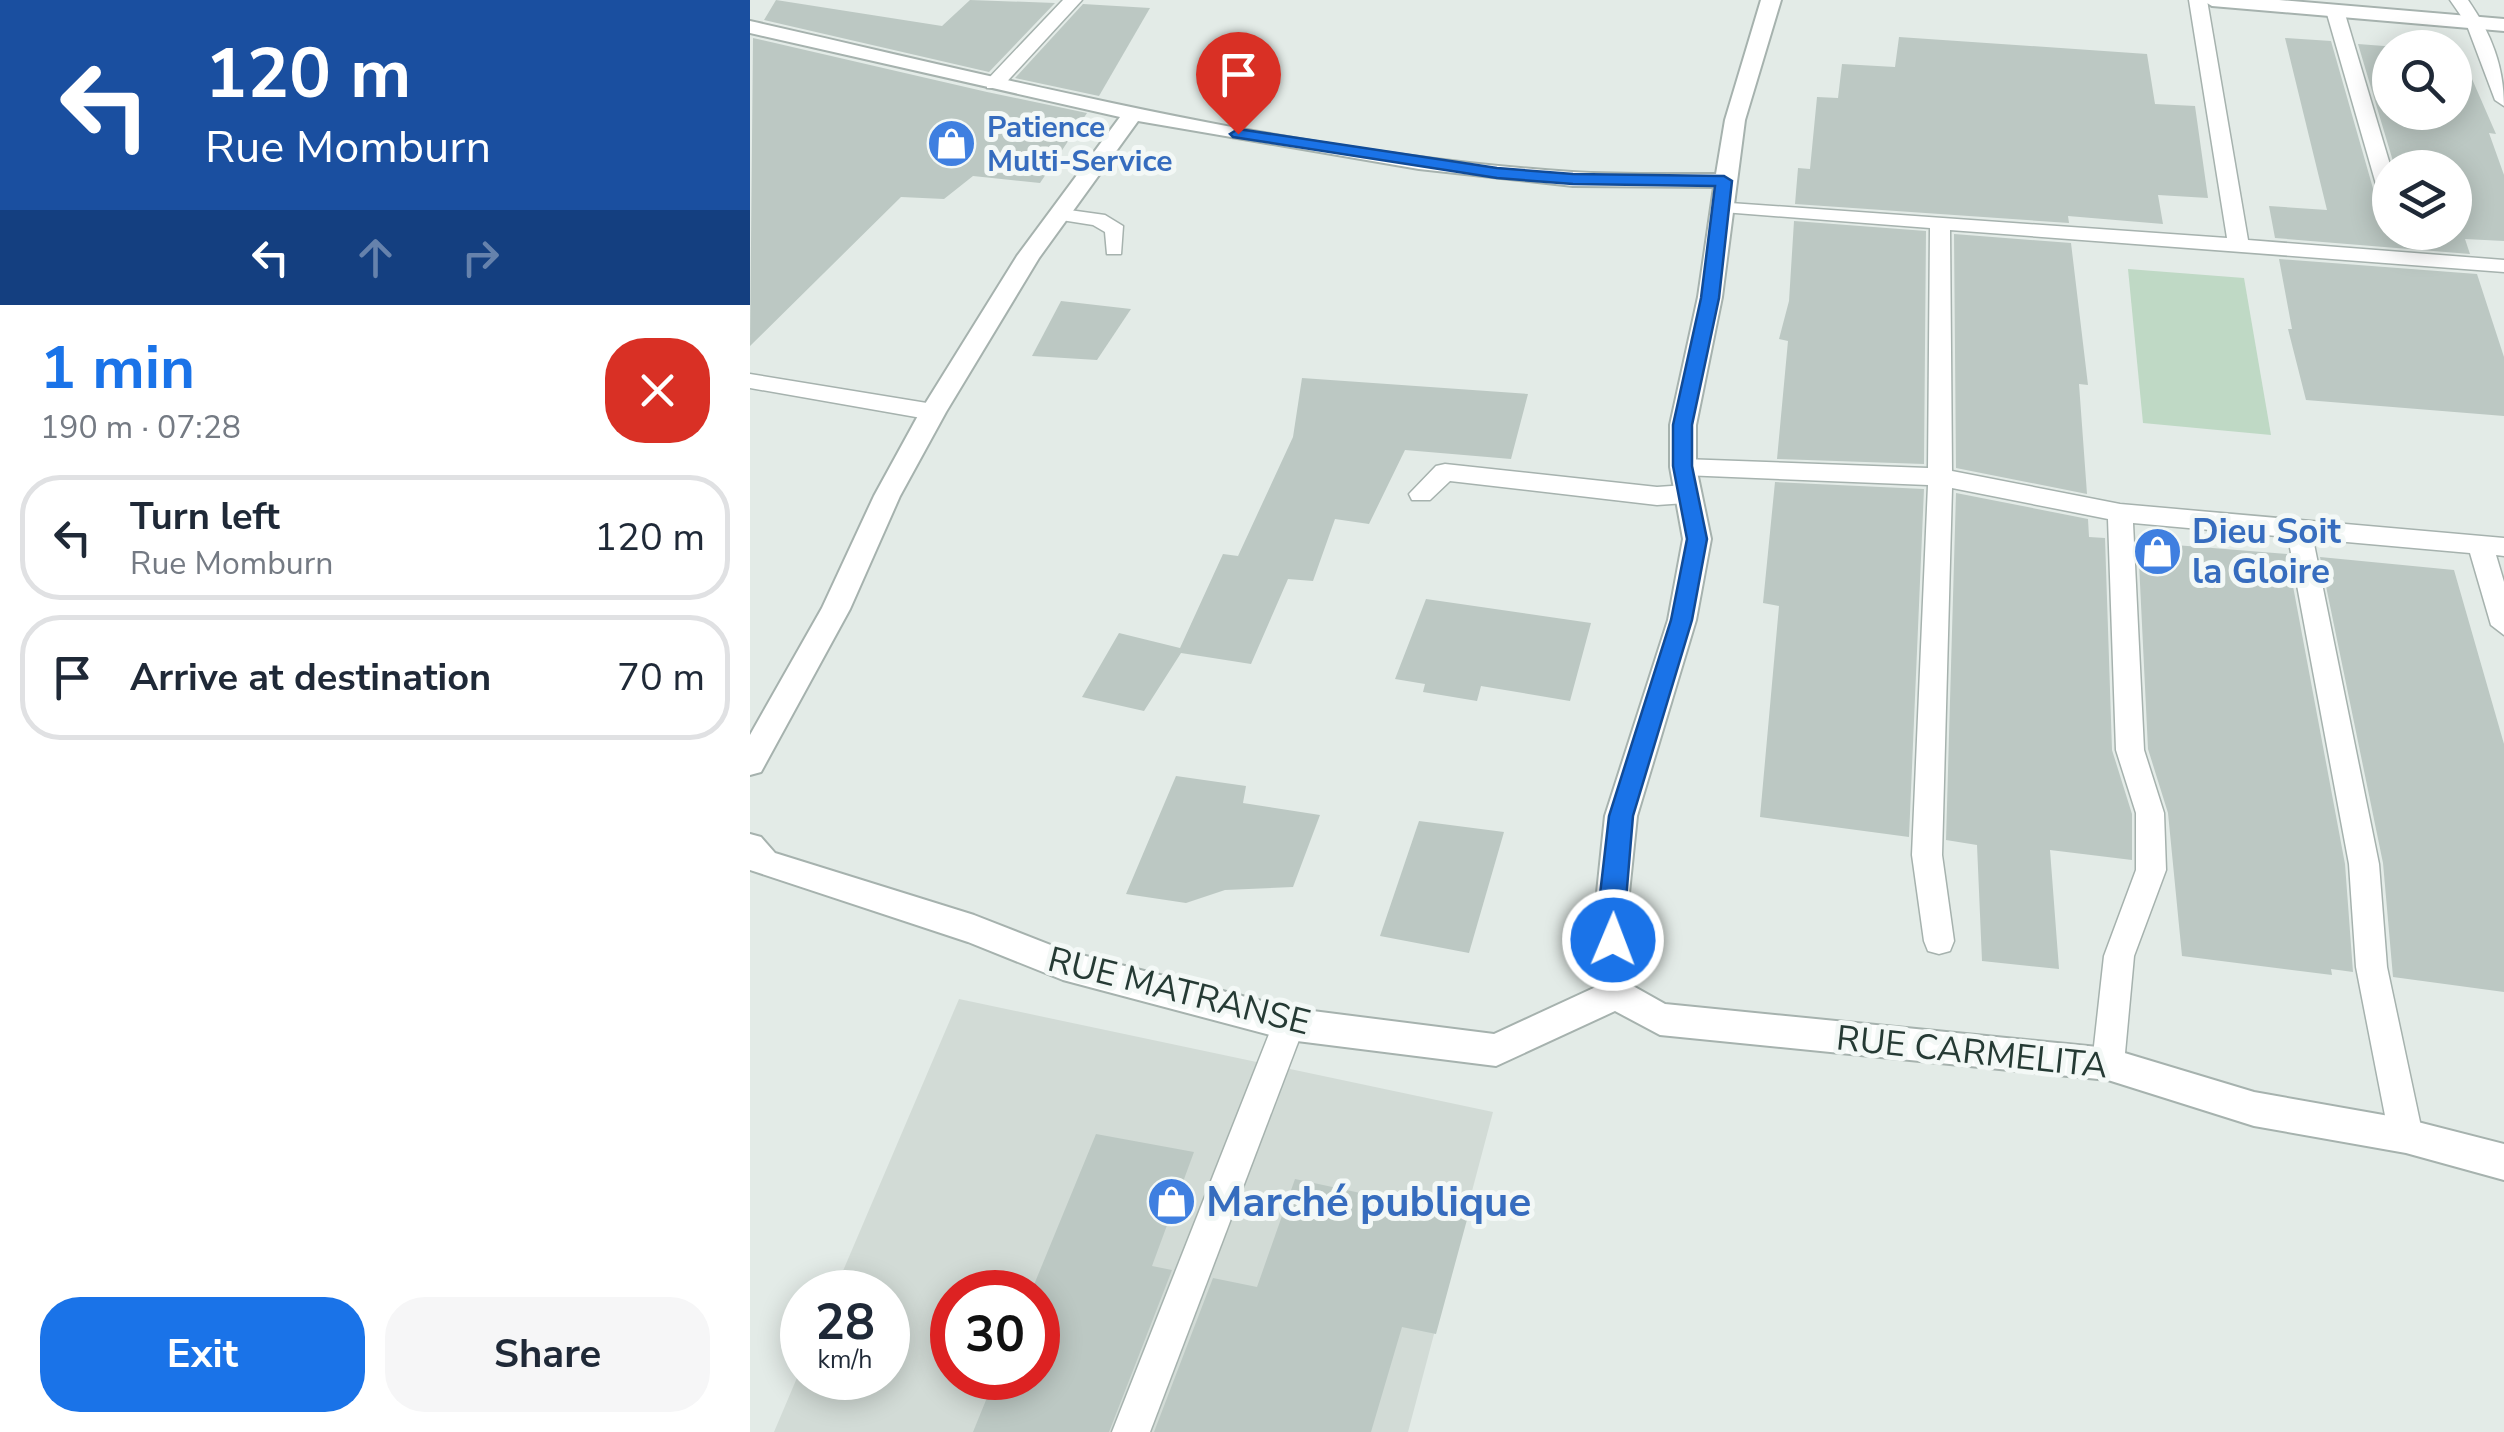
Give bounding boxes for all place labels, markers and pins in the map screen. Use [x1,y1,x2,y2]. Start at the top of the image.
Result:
pin [1196,32,1281,135]
place label: Patience Multi-Service [987,107,1173,182]
shop icon: Patience Multi-Service [926,118,978,170]
place label: Dieu Soit la Gloire [2192,508,2341,595]
shop icon: Dieu Soit la Gloire [2131,525,2183,577]
place label: Marché publique [1206,1174,1531,1231]
shop icon: Marché publique [1145,1176,1197,1228]

